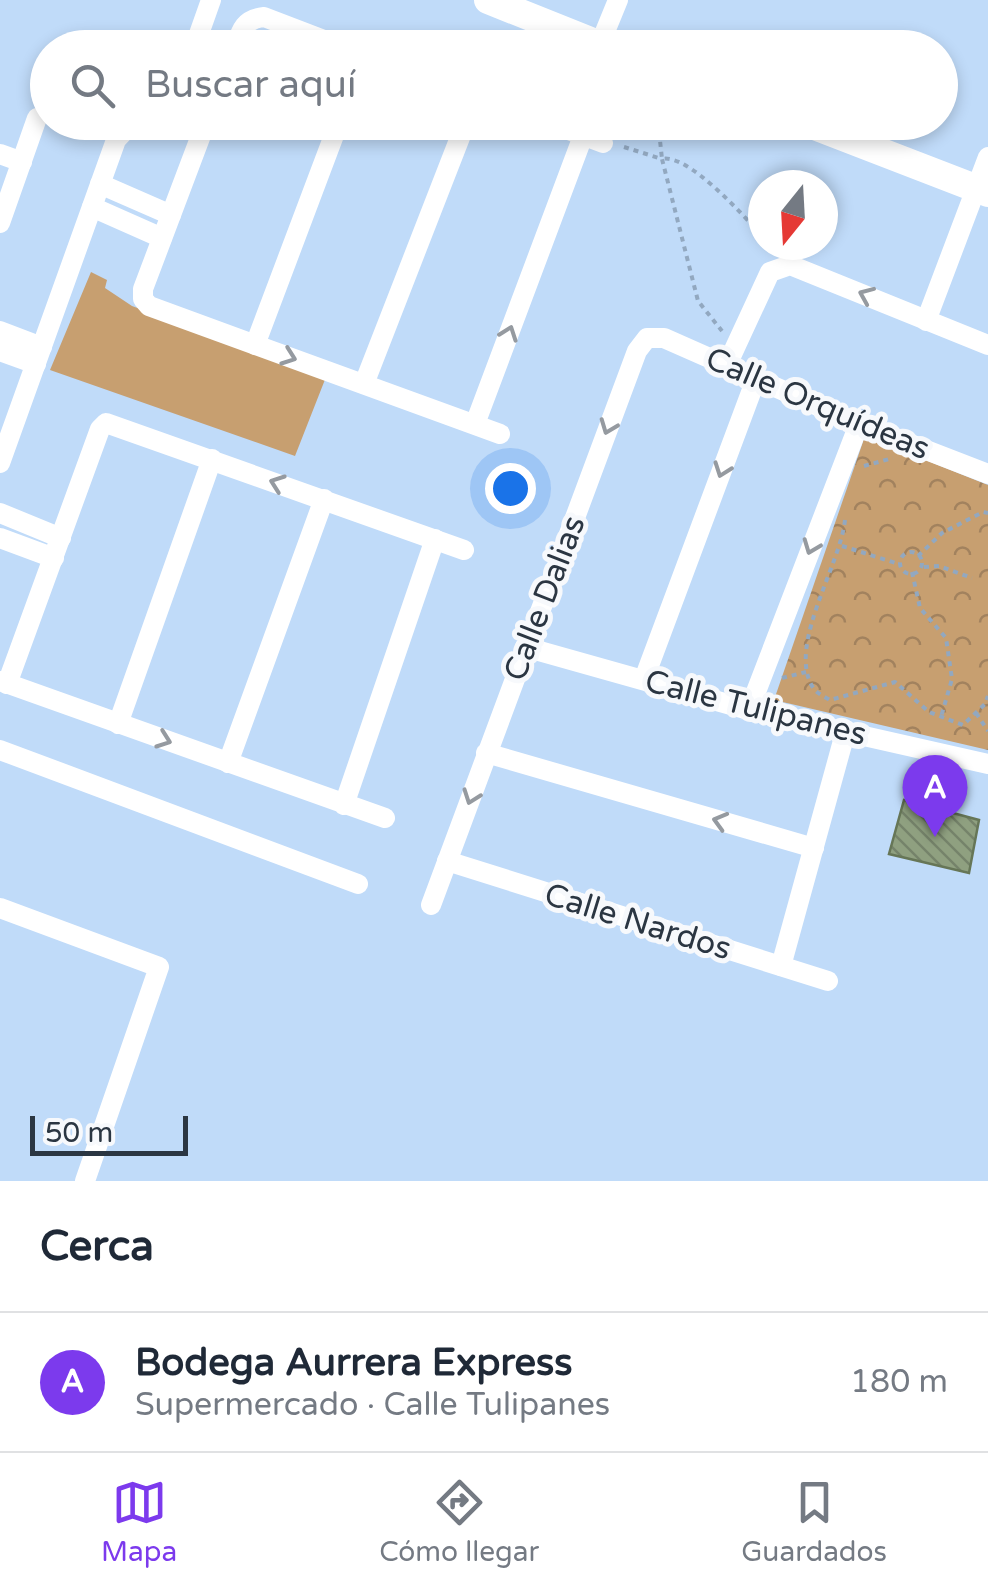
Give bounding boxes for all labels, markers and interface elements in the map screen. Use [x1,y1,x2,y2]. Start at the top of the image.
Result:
search box [30,30,958,140]
icon: search [65,58,120,113]
text: Buscar aquí [145,62,356,108]
north arrow [748,170,838,260]
one-way arrow [858,287,876,307]
one-way arrow [497,325,517,343]
street label: Calle Orquídeas [700,340,935,468]
one-way arrow [279,345,296,366]
one-way arrow [599,417,620,434]
one-way arrow [713,461,734,478]
your location [485,463,536,514]
one-way arrow [270,474,287,494]
street label: Calle Dalias [496,511,594,686]
one-way arrow [803,538,823,555]
street label: Calle Tulipanes [641,662,870,754]
one-way arrow [155,728,172,749]
pin: A [902,754,968,837]
one-way arrow [462,787,483,804]
one-way arrow [712,812,729,833]
street label: Calle Nardos [540,876,736,968]
scale bar [30,1111,188,1156]
text: 50 m [45,1116,113,1150]
text: Cerca [40,1221,154,1272]
text: Bodega Aurrera Express [135,1340,573,1386]
text: A [61,1363,84,1401]
text: 180 m [850,1363,948,1401]
text: Supermercado · Calle Tulipanes [135,1386,610,1424]
tab: Mapa [101,1475,177,1569]
tab: Cómo llegar [379,1475,539,1569]
tab: Guardados [741,1475,887,1569]

